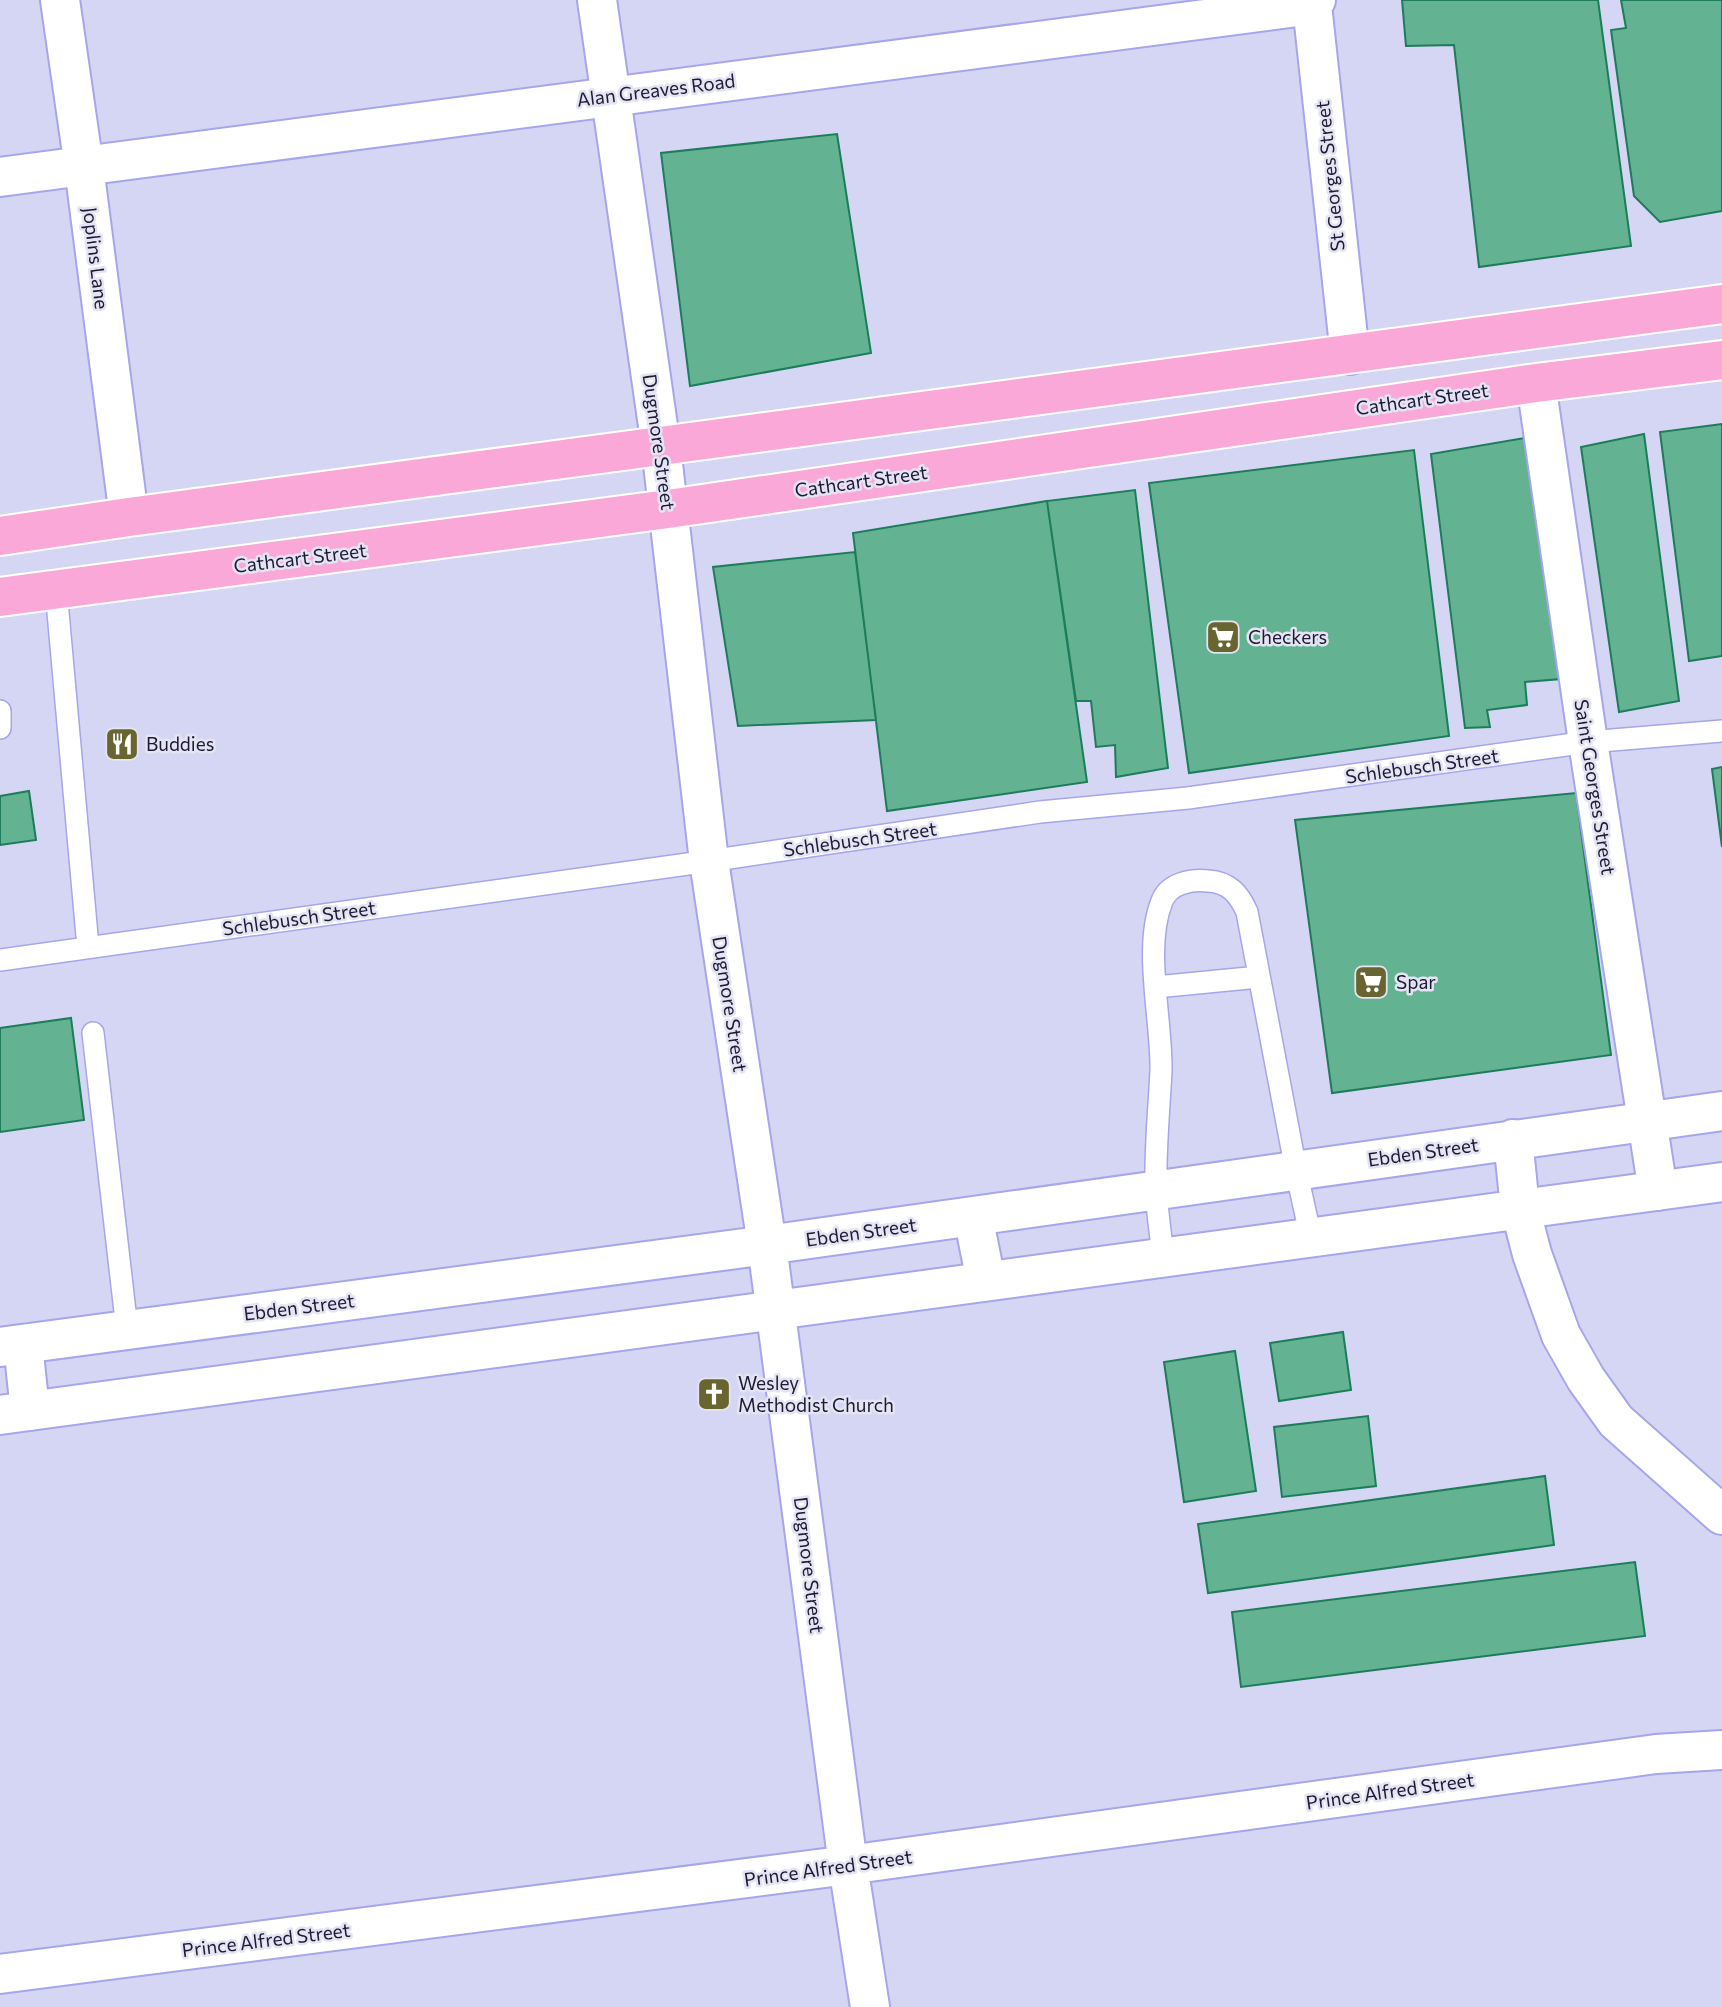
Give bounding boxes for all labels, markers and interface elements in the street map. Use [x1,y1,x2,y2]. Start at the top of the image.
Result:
street label: Alan Greaves Road [575,68,736,111]
street label: St Georges Street [1310,99,1349,253]
street label: Joplins Lane [79,206,114,310]
street label: Dugmore Street [639,372,680,512]
street label: Cathcart Street [1354,378,1490,419]
street label: Cathcart Street [793,460,929,501]
street label: Cathcart Street [232,538,368,577]
supermarket icon: Checkers [1204,618,1242,656]
place label: Checkers [1248,625,1327,648]
street label: Saint Georges Street [1570,698,1621,876]
restaurant icon: Buddies [103,725,141,763]
place label: Buddies [146,732,214,755]
street label: Schlebusch Street [1344,743,1500,788]
street label: Schlebusch Street [782,816,938,861]
street label: Schlebusch Street [221,895,377,940]
street label: Dugmore Street [708,934,753,1074]
supermarket icon: Spar [1352,963,1390,1001]
place label: Spar [1396,970,1436,993]
street label: Ebden Street [1366,1132,1480,1171]
street label: Ebden Street [804,1212,918,1251]
street label: Ebden Street [242,1288,356,1325]
place label: Wesley Methodist Church [738,1371,894,1416]
church icon: Wesley Methodist Church [695,1375,733,1413]
street label: Dugmore Street [790,1495,829,1635]
street label: Prince Alfred Street [1304,1767,1476,1814]
street label: Prince Alfred Street [742,1844,914,1891]
street label: Prince Alfred Street [180,1918,352,1961]

